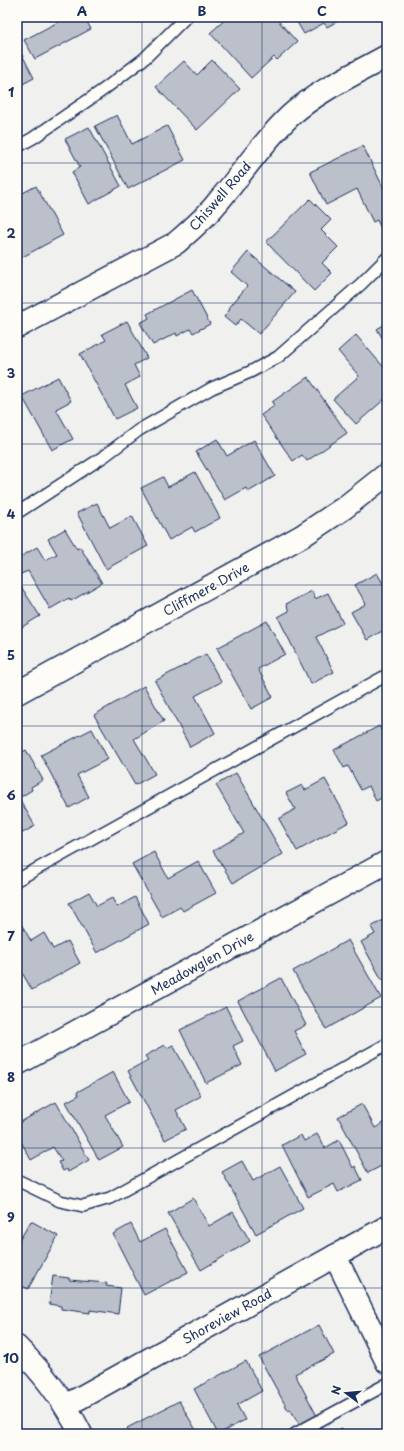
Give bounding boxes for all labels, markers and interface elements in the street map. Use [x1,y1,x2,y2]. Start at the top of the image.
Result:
text: A [77,1,87,20]
text: B [198,1,207,20]
text: C [317,1,327,20]
text: 1 [8,82,14,101]
street label: Chiswell Road [184,157,255,234]
text: 2 [6,223,16,242]
text: 3 [7,363,16,382]
text: 4 [7,504,16,523]
street label: Cliffmere Drive [159,557,252,620]
text: 5 [7,645,15,664]
text: 6 [6,785,16,804]
text: 7 [7,926,15,945]
street label: Meadowglen Drive [147,926,257,999]
text: 8 [7,1067,15,1086]
text: 9 [7,1207,15,1226]
street label: Shoreview Road [179,1283,275,1348]
text: 10 [3,1348,19,1367]
north arrow [326,1373,366,1413]
text: N [327,1383,345,1397]

